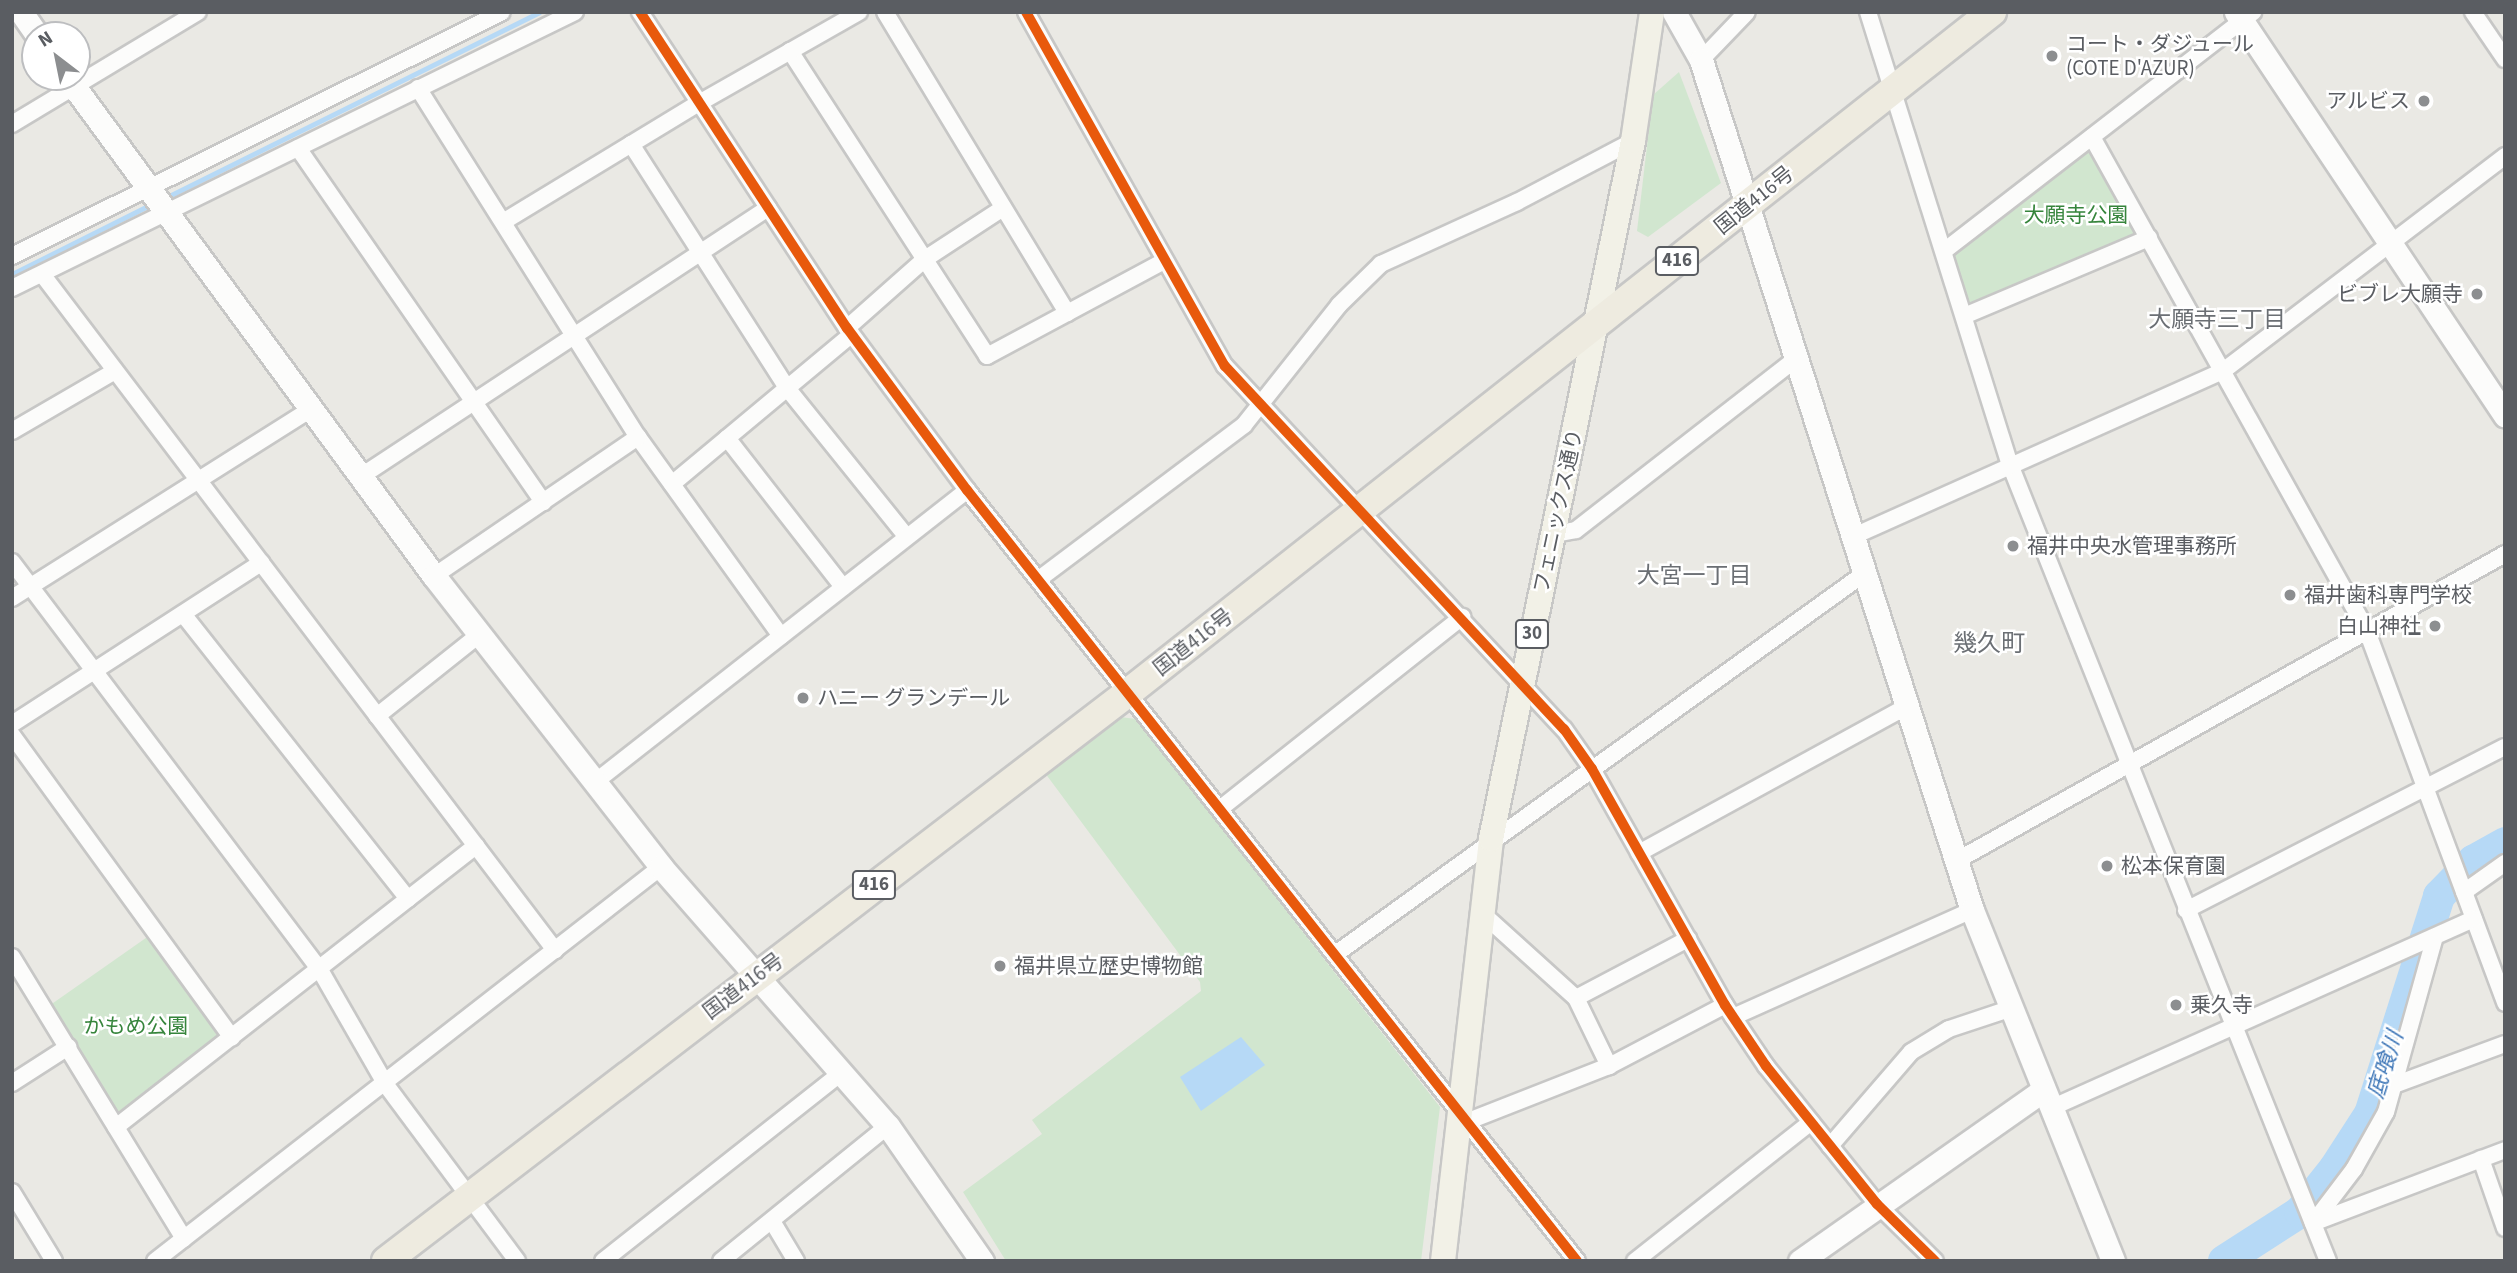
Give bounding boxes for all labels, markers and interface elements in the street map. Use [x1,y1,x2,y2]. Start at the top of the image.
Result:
north arrow [21,21,91,91]
text: N [33,25,58,54]
place label: コート・ダジュール (COTE D'AZUR) [2066,31,2255,81]
marker: コート・ダジュール (COTE D'AZUR) [2044,48,2060,64]
place label: アルビス [2326,88,2410,114]
marker: アルビス [2416,93,2432,109]
street label: 国道416号 [1709,161,1799,239]
park label: 大願寺公園 [2024,202,2128,228]
road number: 416 [1654,246,1700,276]
place label: ビブレ大願寺 [2337,281,2463,307]
marker: ビブレ大願寺 [2469,286,2485,302]
district label: 大願寺三丁目 [2148,306,2286,334]
street label: フェニックス通り [1528,426,1588,596]
place label: 福井中央水管理事務所 [2027,533,2237,559]
marker: 福井中央水管理事務所 [2005,538,2021,554]
district label: 大宮一丁目 [1637,562,1751,590]
place label: 福井歯科専門学校 [2304,582,2472,608]
marker: 福井歯科専門学校 [2282,587,2298,603]
street label: 国道416号 [1148,603,1238,681]
place label: 白山神社 [2337,613,2421,639]
road number: 30 [1514,618,1550,650]
marker: 白山神社 [2427,618,2443,634]
district label: 幾久町 [1953,630,2025,658]
place label: ハニー グランデール [817,685,1010,711]
marker: ハニー グランデール [795,690,811,706]
place label: 松本保育園 [2121,853,2226,879]
marker: 松本保育園 [2099,858,2115,874]
road number: 416 [851,870,897,900]
street label: 国道416号 [698,948,788,1024]
place label: 福井県立歴史博物館 [1014,953,1203,979]
marker: 福井県立歴史博物館 [992,958,1008,974]
place label: 乗久寺 [2190,992,2253,1018]
marker: 乗久寺 [2168,997,2184,1013]
park label: かもめ公園 [84,1013,188,1039]
water label: 底喰川 [2362,1028,2410,1102]

